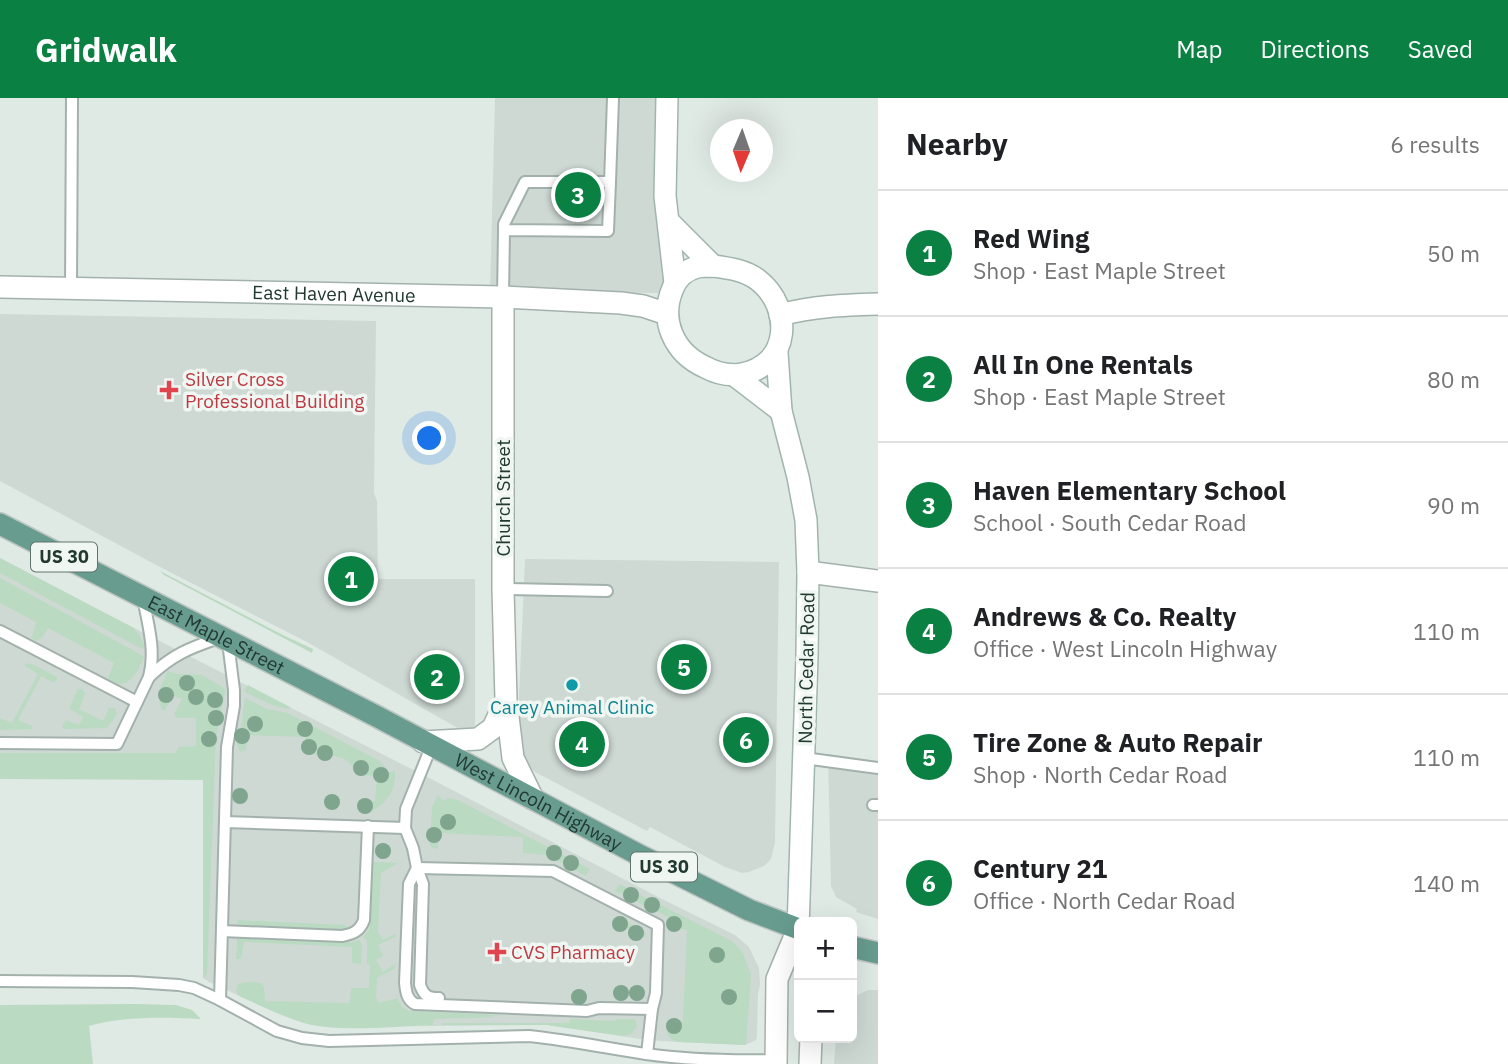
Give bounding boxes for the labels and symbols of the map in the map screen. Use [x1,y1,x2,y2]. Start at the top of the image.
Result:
north arrow [710,119,773,182]
pin: 3 [555,169,601,221]
street label: East Haven Avenue [252,280,416,307]
place label: Silver Cross Professional Building [185,367,364,413]
marker: Silver Cross Professional Building [159,380,179,400]
your location [412,421,446,455]
street label: Church Street [491,439,515,557]
road number: US 30 [31,542,97,572]
pin: 1 [328,553,374,605]
street label: East Maple Street [144,590,289,679]
street label: North Cedar Road [793,592,819,744]
pin: 5 [661,641,707,693]
pin: 2 [414,651,460,703]
marker: Carey Animal Clinic [564,677,580,693]
place label: Carey Animal Clinic [490,695,654,719]
pin: 6 [723,714,769,766]
pin: 4 [559,718,605,770]
street label: West Lincoln Highway [451,748,627,856]
road number: US 30 [631,852,697,882]
place label: CVS Pharmacy [511,940,635,964]
marker: CVS Pharmacy [489,944,505,960]

